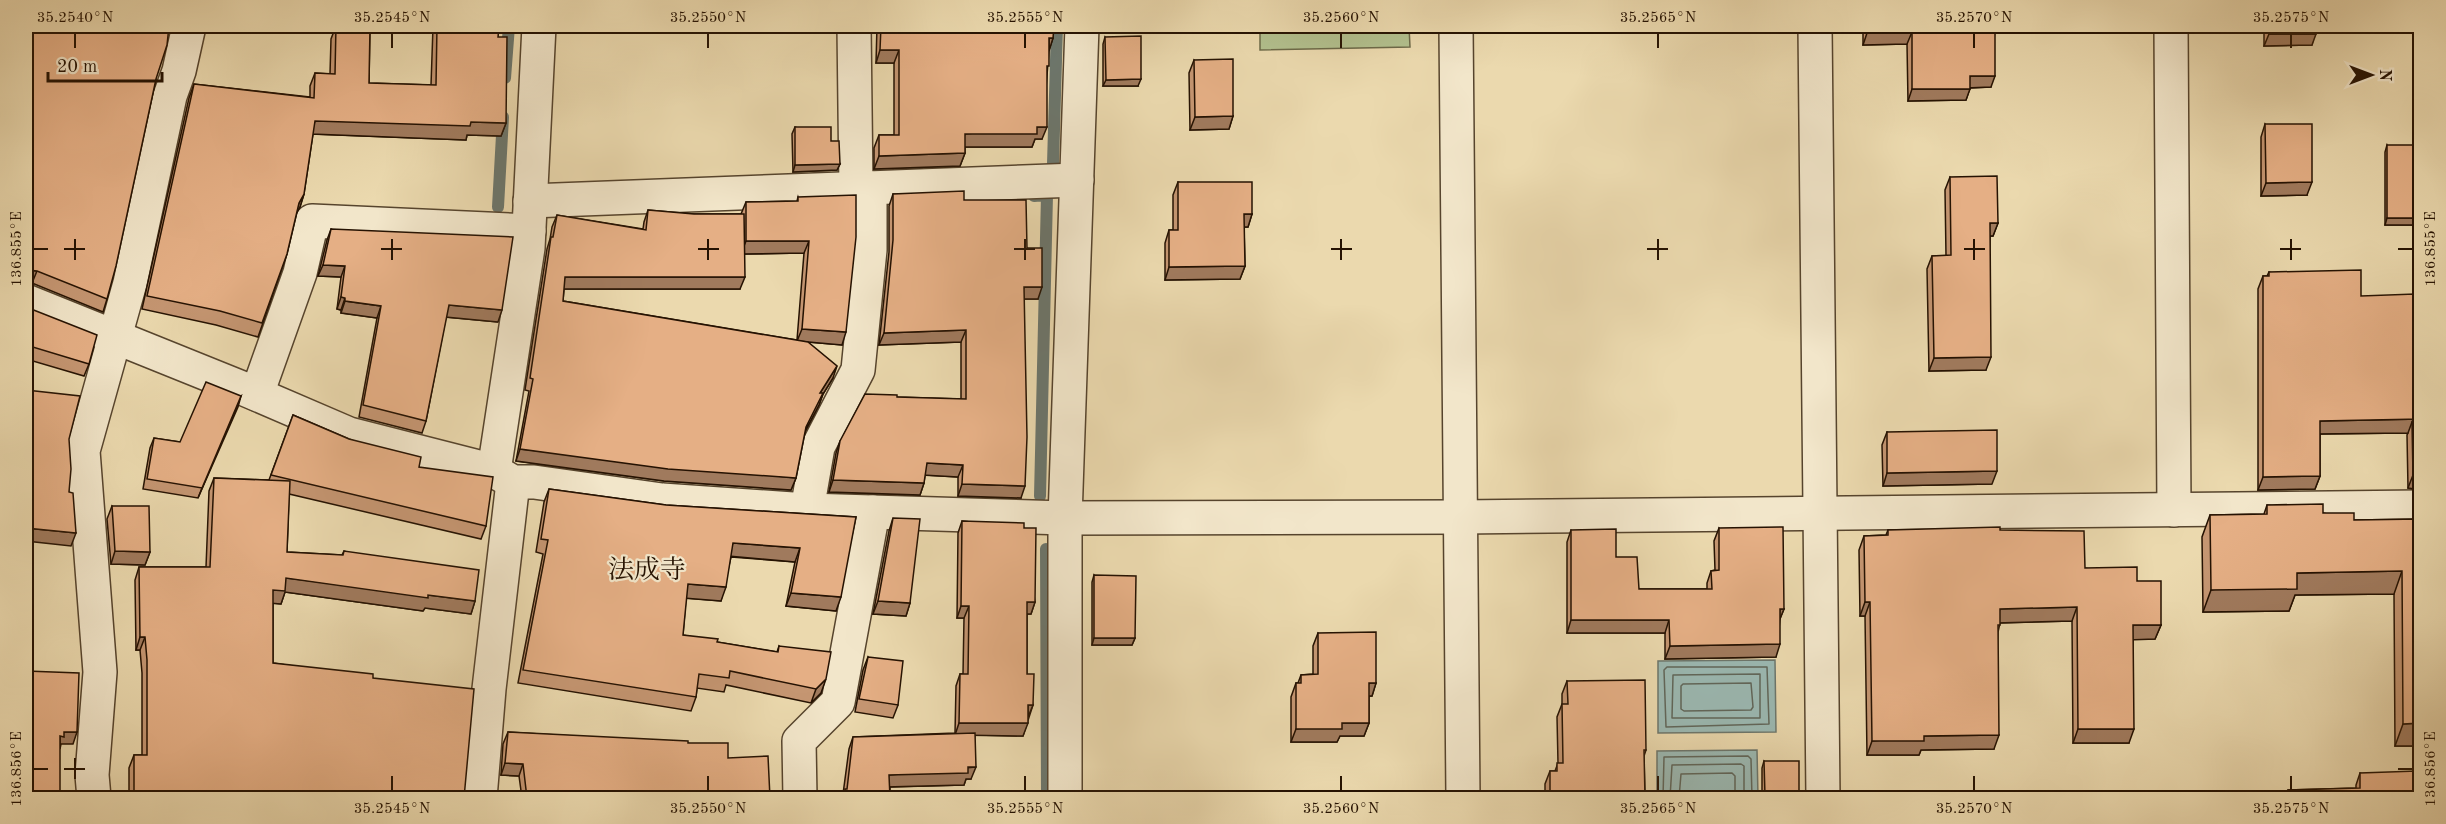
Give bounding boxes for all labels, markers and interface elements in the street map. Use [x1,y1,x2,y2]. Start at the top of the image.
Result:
text: 35.2540°N [37,11,114,26]
text: 35.2545°N [354,11,431,26]
text: 35.2550°N [670,11,747,26]
text: 35.2555°N [987,11,1064,26]
text: 35.2560°N [1303,11,1380,26]
text: 35.2565°N [1620,11,1697,26]
text: 35.2570°N [1936,11,2013,26]
text: 35.2575°N [2253,11,2330,26]
scale bar [48,45,162,83]
north arrow [2341,45,2401,105]
text: 20 m [57,58,97,76]
text: N [2376,69,2392,82]
text: 136.855°E [10,211,25,287]
text: 136.855°E [2424,211,2439,287]
district label: 法成寺 [608,556,686,584]
text: 136.856°E [10,731,25,807]
text: 136.856°E [2424,731,2439,807]
text: 35.2545°N [354,802,431,817]
text: 35.2550°N [670,802,747,817]
text: 35.2555°N [987,802,1064,817]
text: 35.2560°N [1303,802,1380,817]
text: 35.2565°N [1620,802,1697,817]
text: 35.2570°N [1936,802,2013,817]
text: 35.2575°N [2253,802,2330,817]

